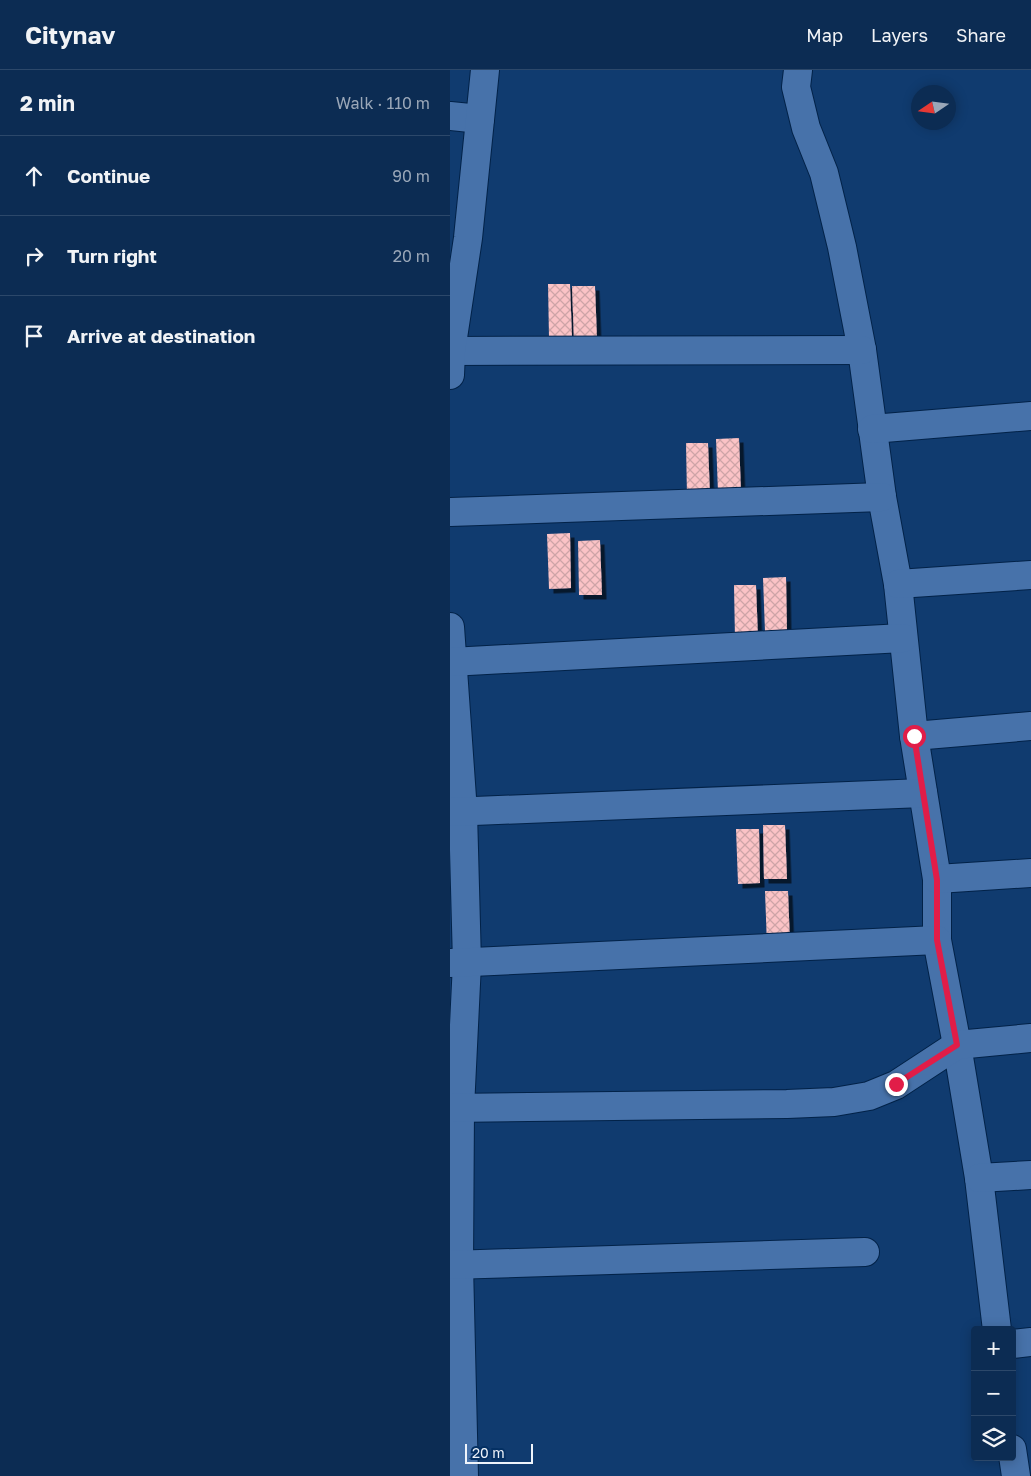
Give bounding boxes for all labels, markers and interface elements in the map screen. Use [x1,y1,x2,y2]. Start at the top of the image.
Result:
text: Citynav [25,20,115,49]
text: Map [806,24,843,46]
text: Layers [871,24,928,46]
text: Share [956,24,1006,46]
north arrow [911,85,956,130]
text: 2 min [20,90,75,116]
text: Walk · 110 m [336,93,430,113]
icon: ahead [20,162,48,190]
text: Continue [67,164,150,187]
text: 90 m [392,166,430,186]
icon: right [20,242,48,270]
text: Turn right [67,244,157,267]
text: 20 m [393,246,430,266]
icon: arrive [20,322,48,350]
text: Arrive at destination [67,324,255,347]
route start [903,725,926,748]
route end [885,1073,908,1096]
map controls [971,1326,1016,1461]
button: + [971,1326,1016,1371]
button: − [971,1371,1016,1416]
button: layers [971,1416,1016,1461]
scale bar [465,1441,532,1464]
text: 20 m [472,1444,505,1461]

